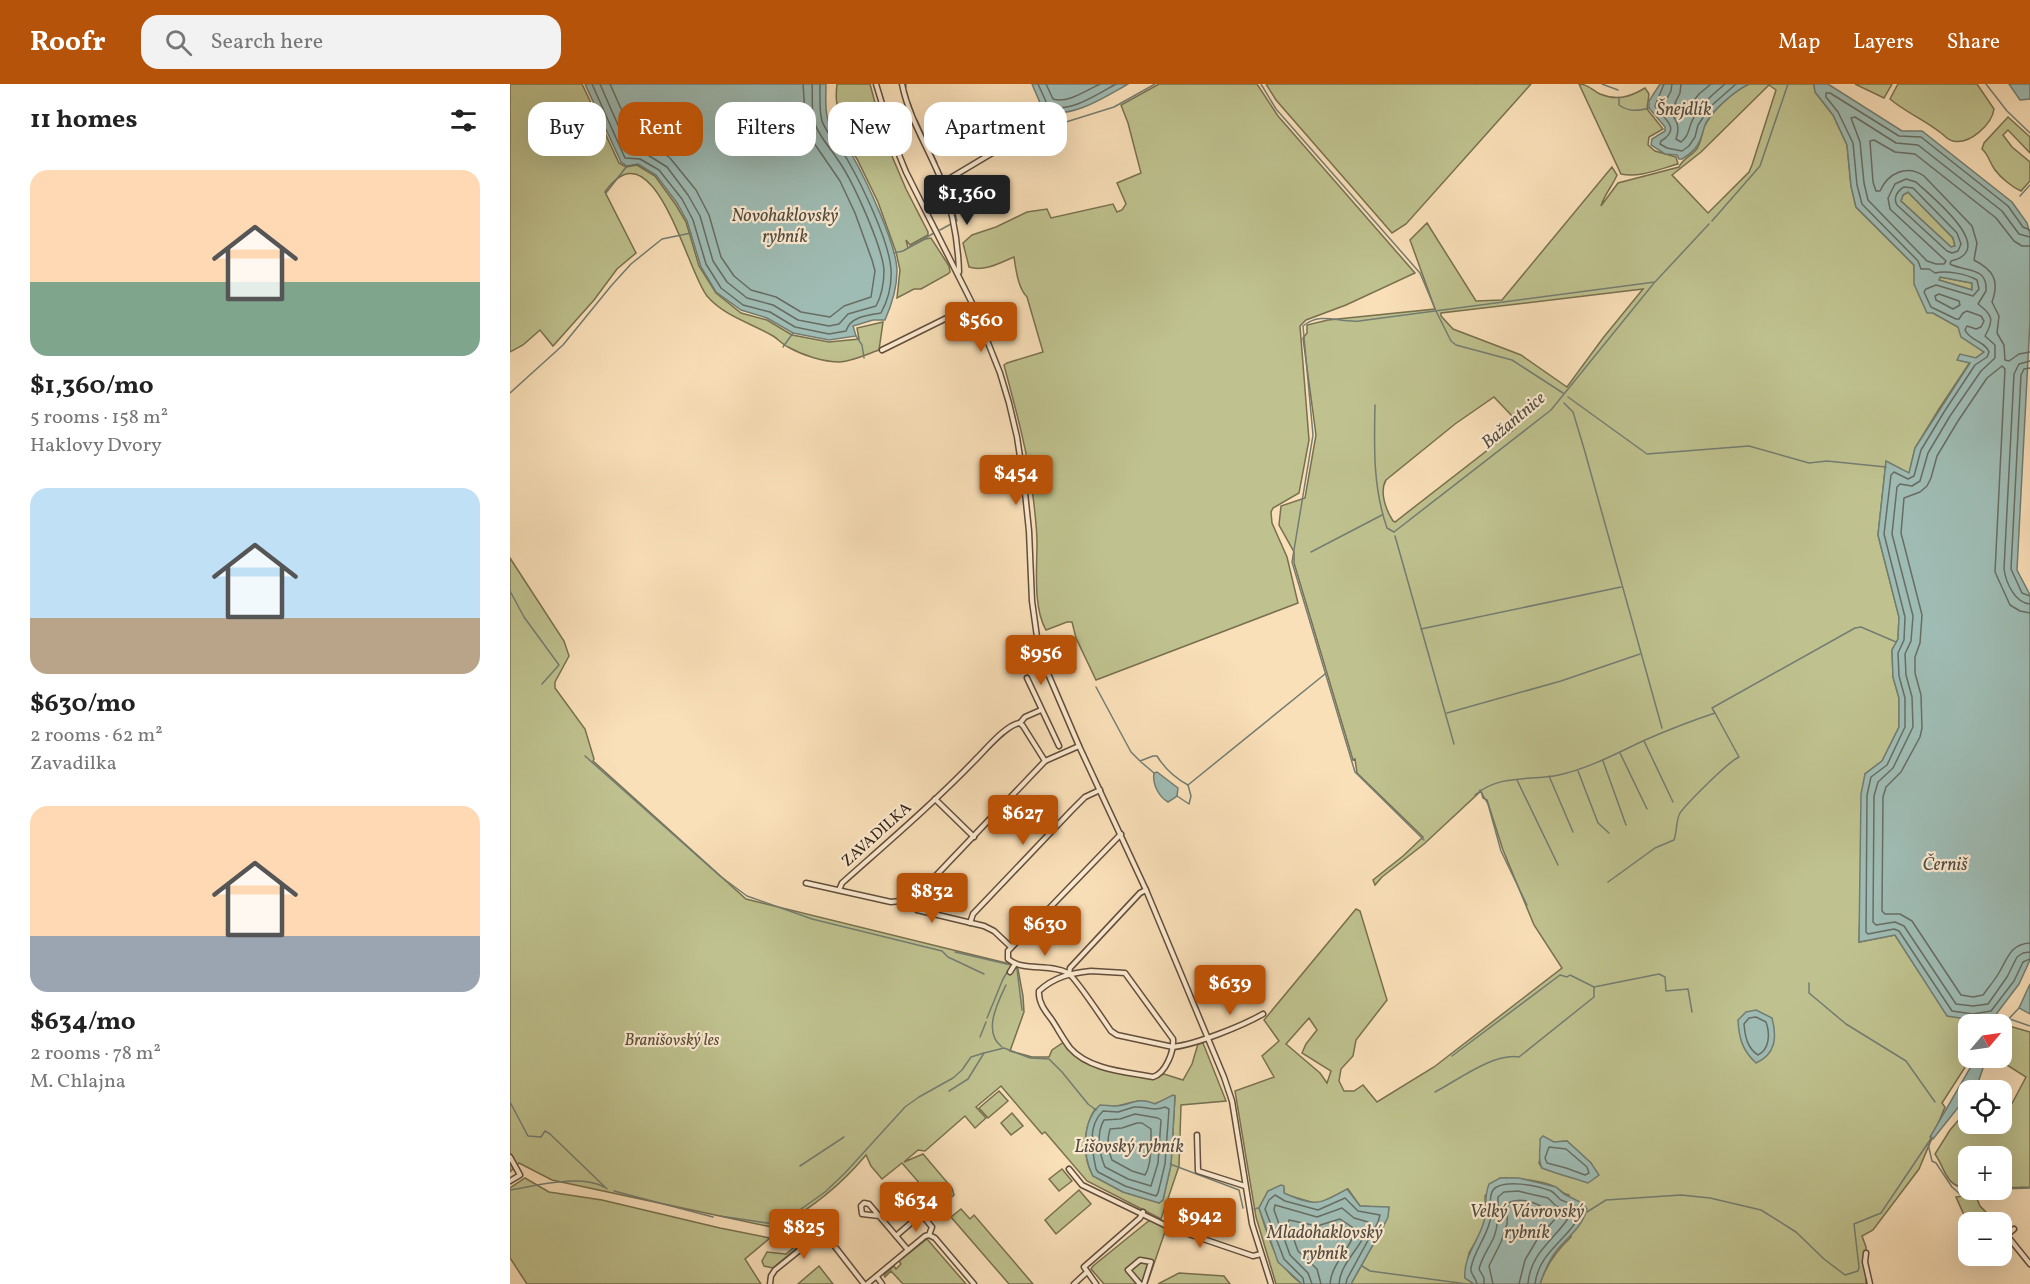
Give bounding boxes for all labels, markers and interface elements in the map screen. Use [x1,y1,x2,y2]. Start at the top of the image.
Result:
search box [141,15,561,69]
text: Roofr [30,23,105,62]
icon: search [162,26,195,59]
text: Search here [210,27,323,58]
text: Map [1778,28,1820,57]
text: Layers [1853,28,1914,57]
text: Share [1947,28,2000,57]
water label: Šnejdlík [1656,98,1712,123]
text: 11 homes [30,102,137,138]
chip: Buy [528,102,606,156]
chip: Rent [618,102,703,156]
chip: Filters [715,102,816,156]
chip: New [828,102,912,156]
chip: Apartment [924,102,1067,156]
icon: filters [447,104,480,137]
pin: $1,360 [918,175,1016,226]
text: $1,360 [938,180,996,208]
water label: Novohaklovský rybník [732,204,838,250]
icon: home [201,209,309,317]
pin: $560 [945,302,1017,353]
text: $560 [959,307,1003,335]
text: $1,360/mo [30,368,154,404]
water label: Bažantnice [1476,386,1552,455]
text: 5 rooms · 158 m² [30,404,168,432]
text: Haklovy Dvory [30,432,162,460]
pin: $454 [980,455,1052,506]
text: $454 [994,460,1038,488]
icon: home [201,527,309,635]
pin: $956 [1005,635,1077,686]
text: $956 [1020,640,1062,668]
text: $630/mo [30,686,136,722]
text: 2 rooms · 62 m² [30,722,163,750]
text: Zavadilka [30,750,117,778]
pin: $627 [987,795,1059,846]
street label: ZAVADILKA [837,798,917,872]
text: $627 [1002,800,1044,828]
icon: home [201,845,309,953]
water label: Černiš [1922,853,1969,878]
pin: $832 [896,873,968,924]
text: $832 [911,878,953,906]
pin: $630 [1009,906,1081,957]
text: $630 [1023,911,1067,939]
pin: $639 [1194,965,1266,1016]
text: $639 [1209,970,1251,998]
text: $634/mo [30,1004,136,1040]
north arrow [1958,1014,2012,1068]
map controls [1958,1014,2012,1266]
park label: Branišovský les [625,1030,720,1052]
text: 2 rooms · 78 m² [30,1040,161,1068]
text: M. Chlajna [30,1068,126,1096]
button: locate [1958,1080,2012,1134]
water label: Lišovský rybník [1074,1135,1184,1160]
button: + [1958,1146,2012,1200]
pin: $634 [880,1182,952,1233]
text: $634 [894,1187,938,1215]
pin: $942 [1164,1198,1236,1249]
water label: Velký Vávrovský rybník [1470,1200,1584,1246]
text: $942 [1178,1203,1222,1231]
pin: $825 [768,1209,840,1260]
button: − [1958,1212,2012,1266]
text: $825 [783,1214,825,1242]
water label: Mladohaklovský rybník [1266,1221,1383,1267]

